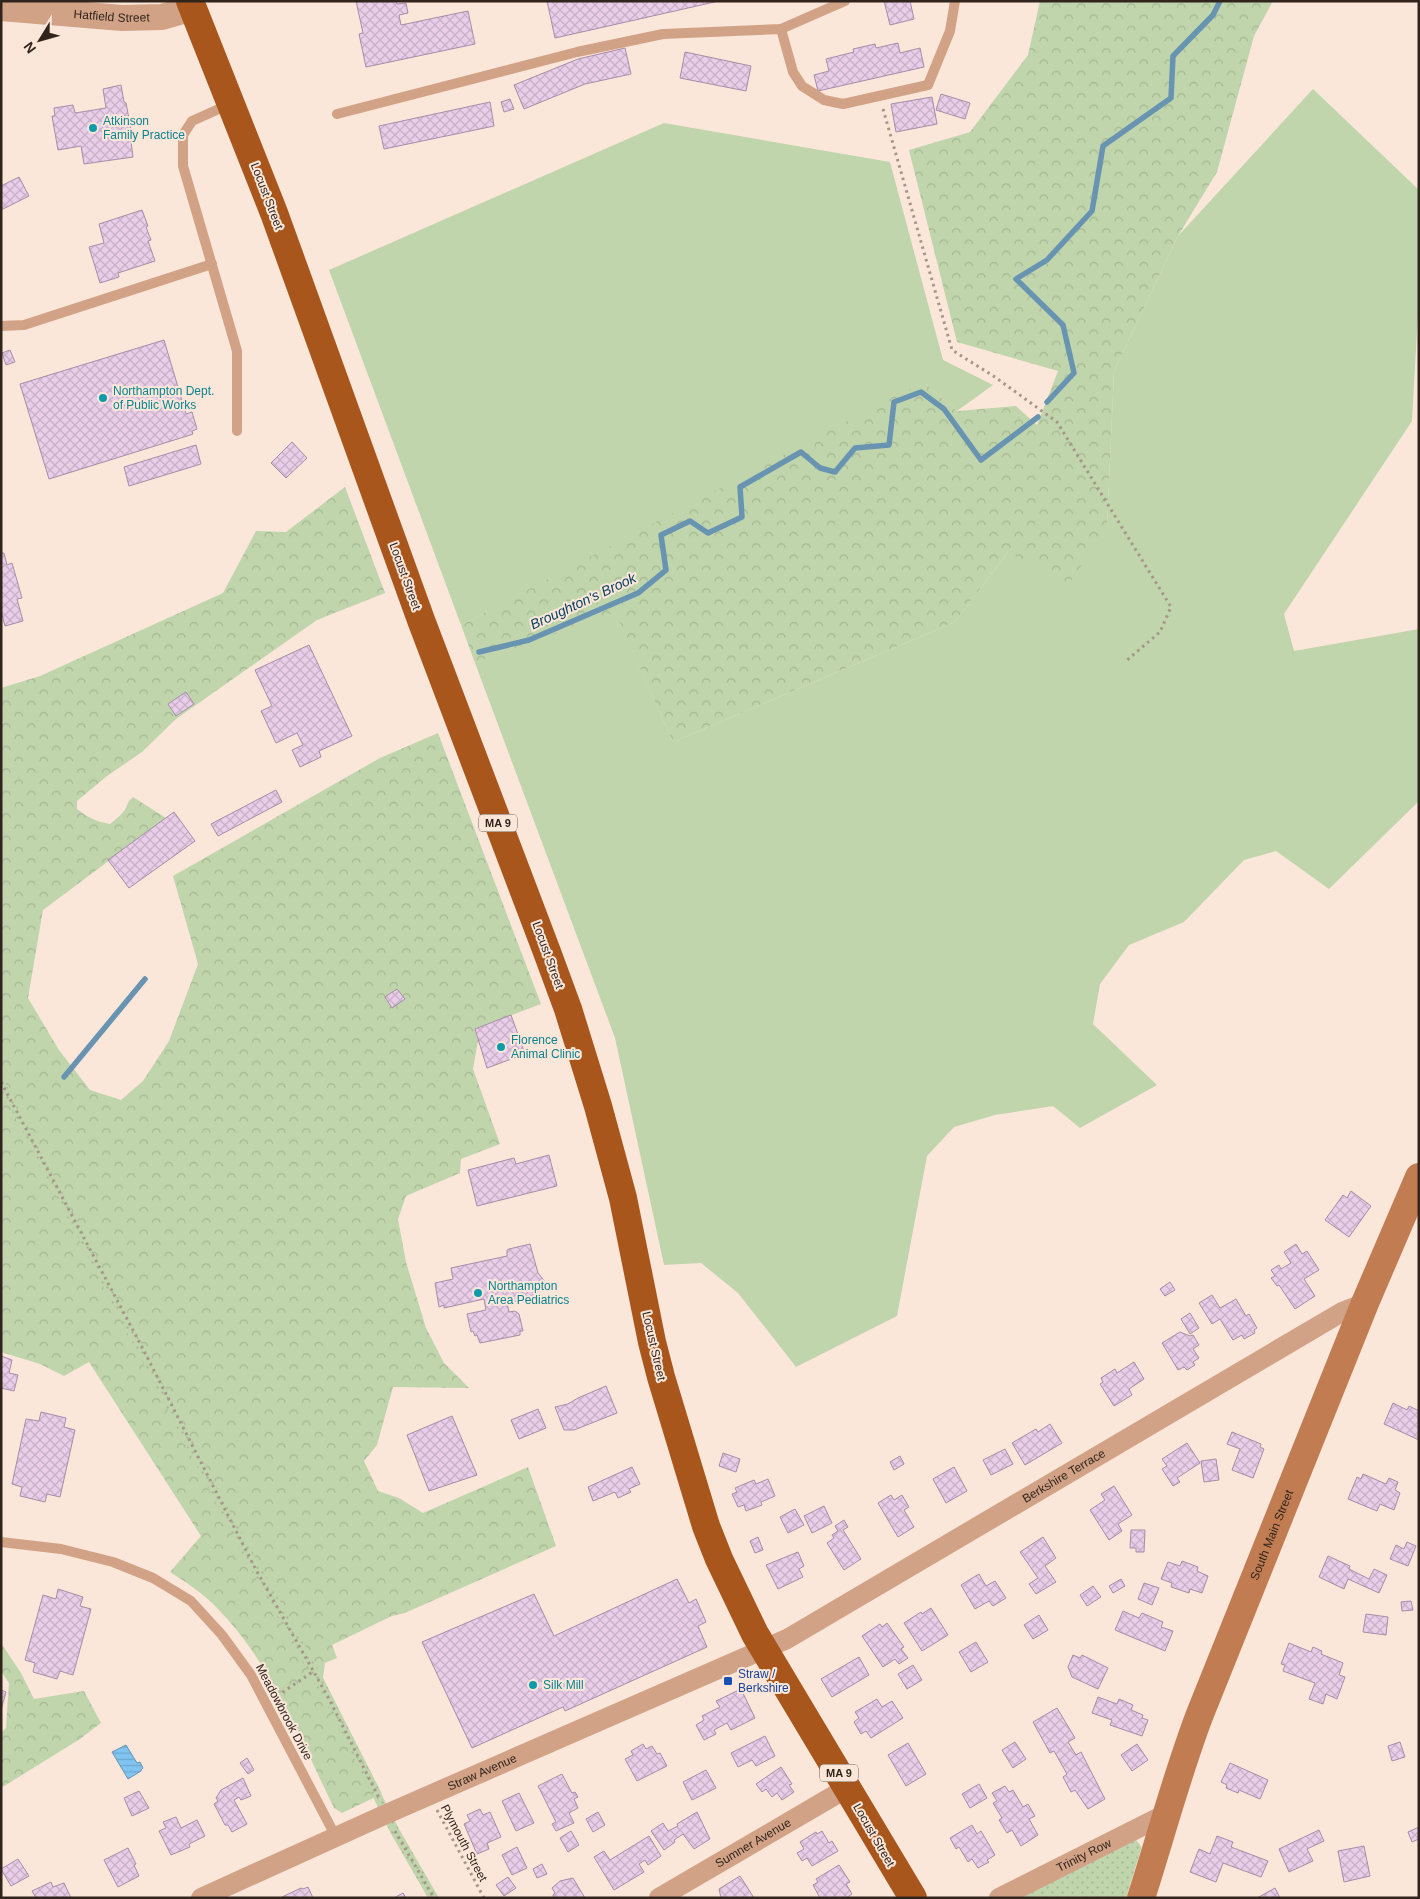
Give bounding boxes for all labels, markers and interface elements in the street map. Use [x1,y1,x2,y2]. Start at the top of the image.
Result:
street label: Hatfield Street [73,7,151,25]
north arrow [15,15,65,65]
text: N [20,39,39,57]
place label: Atkinson Family Practice [103,114,185,142]
marker: Atkinson Family Practice [87,122,99,134]
street label: Locust Street [248,160,286,232]
place label: Northampton Dept. of Public Works [113,384,214,412]
marker: Northampton Dept. of Public Works [97,392,109,404]
street label: Locust Street [386,540,424,612]
water label: Broughton's Brook [528,569,639,632]
road number: MA 9 [479,814,517,831]
street label: Locust Street [529,919,567,991]
place label: Florence Animal Clinic [511,1033,580,1061]
marker: Florence Animal Clinic [495,1041,507,1053]
place label: Northampton Area Pediatrics [488,1279,569,1307]
marker: Northampton Area Pediatrics [472,1287,484,1299]
street label: Locust Street [639,1310,669,1383]
street label: Berkshire Terrace [1020,1446,1108,1506]
street label: South Main Street [1247,1487,1296,1582]
street label: Meadowbrook Drive [253,1662,315,1763]
place label: Straw / Berkshire [738,1667,789,1695]
marker: Straw / Berkshire [722,1675,734,1687]
place label: Silk Mill [543,1678,584,1692]
marker: Silk Mill [527,1679,539,1691]
street label: Straw Avenue [445,1751,519,1793]
road number: MA 9 [820,1765,858,1782]
street label: Locust Street [850,1801,898,1870]
street label: Plymouth Street [438,1802,491,1885]
street label: Sumner Avenue [713,1815,794,1871]
street label: Trinity Row [1054,1836,1114,1875]

